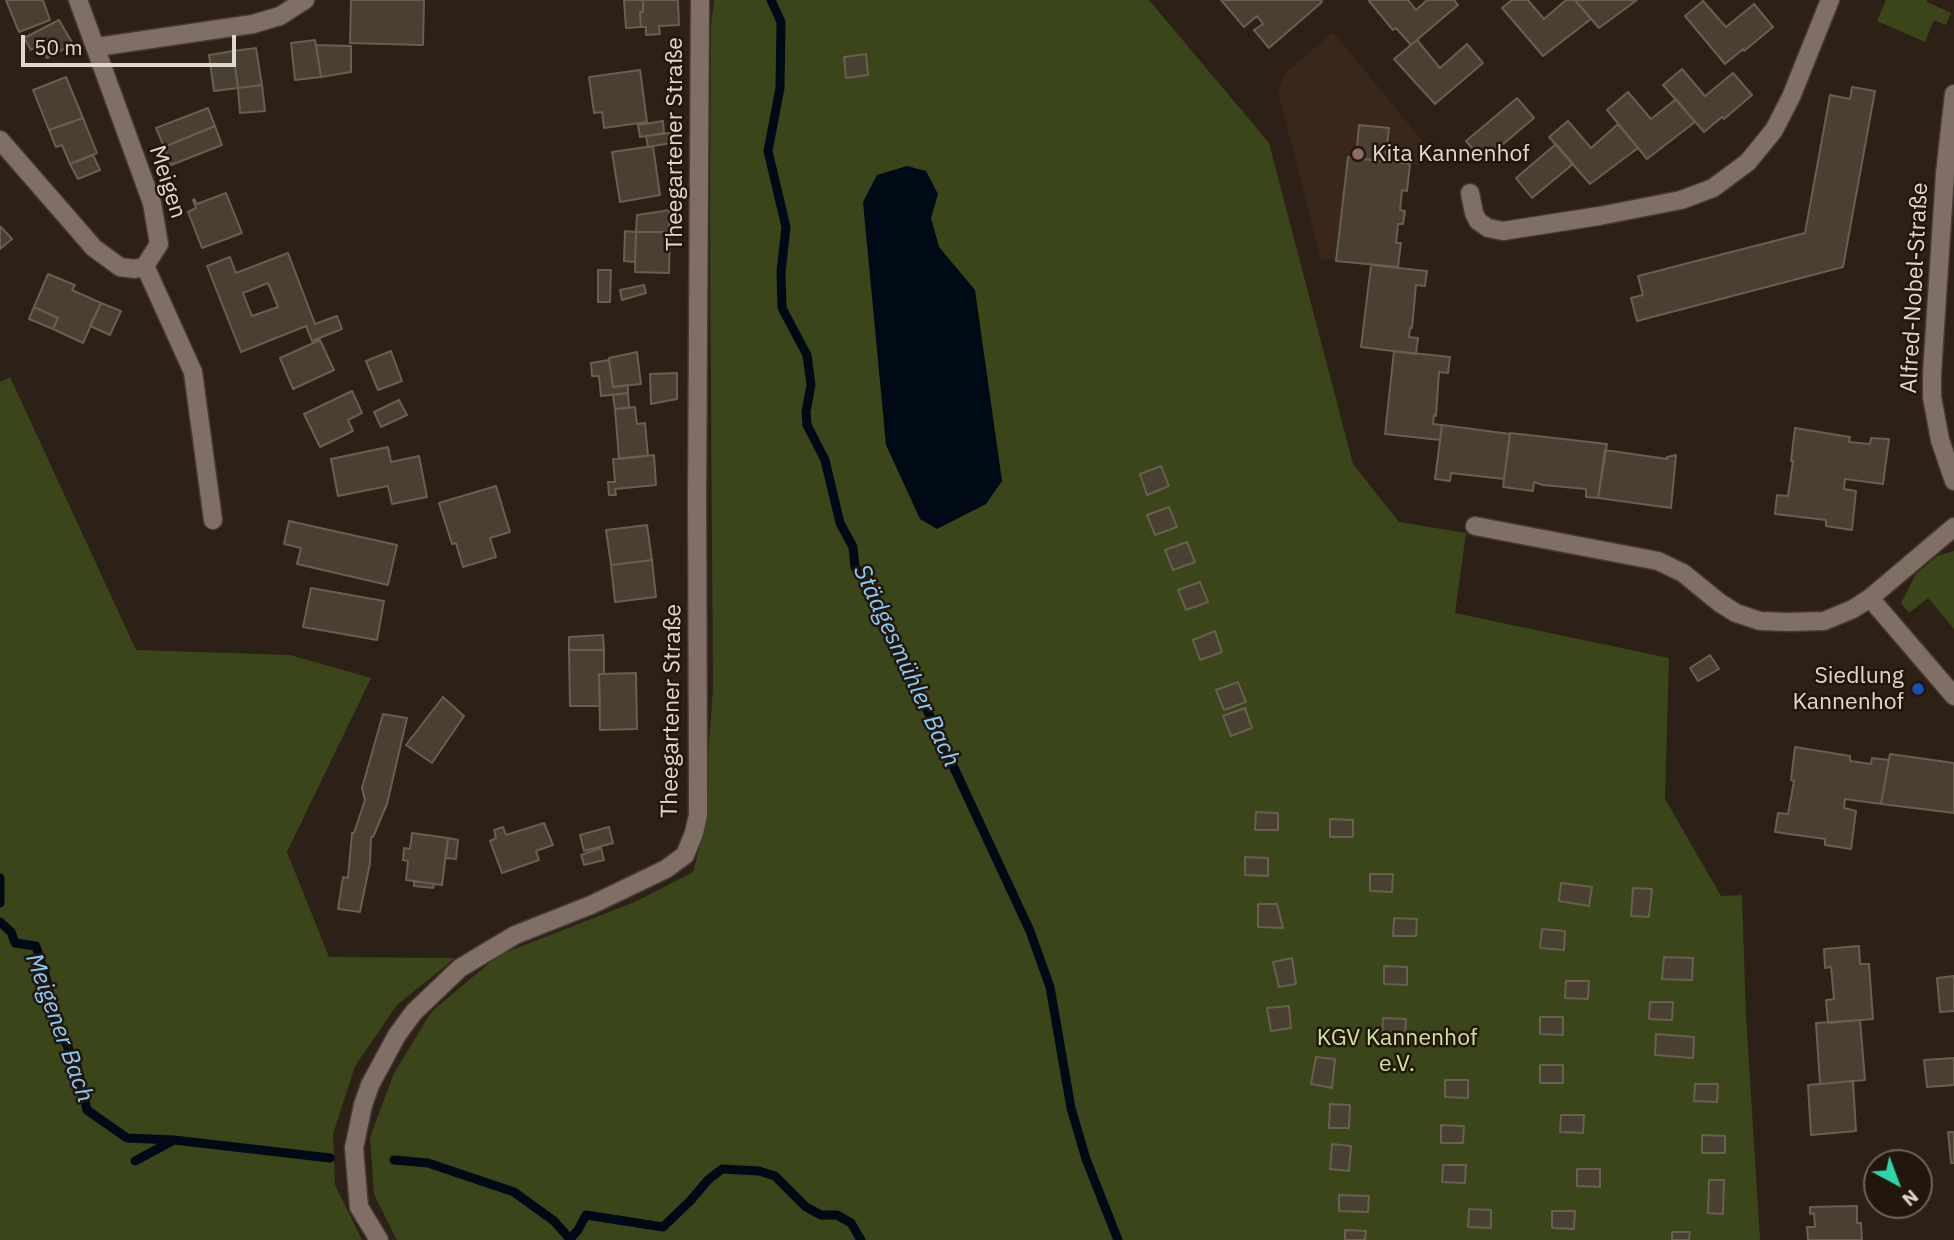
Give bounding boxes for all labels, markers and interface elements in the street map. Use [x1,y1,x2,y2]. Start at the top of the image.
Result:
scale bar [24,21,240,65]
text: 50 m [34,33,83,61]
street label: Theegartener Straße [661,37,689,251]
place label: Kita Kannenhof [1372,140,1530,168]
street label: Meigen [142,142,192,222]
marker: Kita Kannenhof [1350,146,1366,162]
street label: Alfred-Nobel-Straße [1896,182,1934,394]
water label: Städgesmühler Bach [847,560,965,772]
street label: Theegartener Straße [656,604,688,818]
place label: Siedlung Kannenhof [1792,662,1904,716]
marker: Siedlung Kannenhof [1910,681,1926,697]
water label: Meigener Bach [19,950,99,1106]
park label: KGV Kannenhof e.V. [1317,1024,1477,1078]
north arrow [1863,1149,1933,1219]
text: N [1897,1185,1924,1212]

